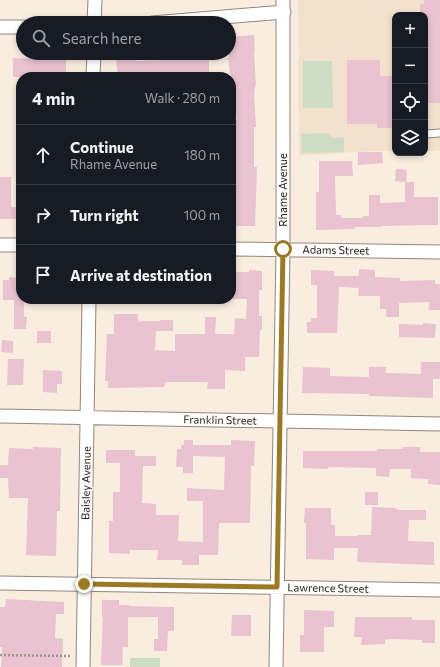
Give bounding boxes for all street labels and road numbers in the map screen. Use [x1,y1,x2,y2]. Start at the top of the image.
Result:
street label: Rhame Avenue [276,153,289,227]
street label: Adams Street [302,242,370,257]
street label: Franklin Street [183,412,257,427]
street label: Baisley Avenue [78,446,93,520]
street label: Lawrence Street [287,580,369,595]

